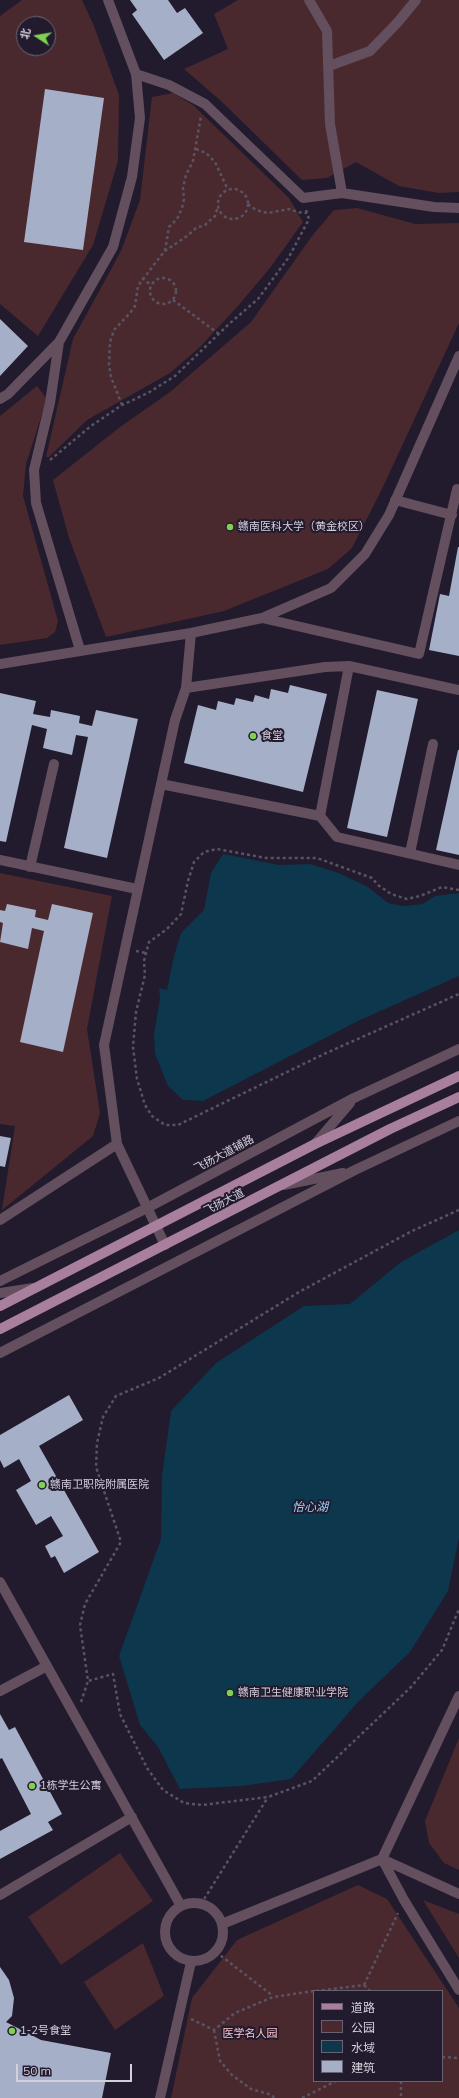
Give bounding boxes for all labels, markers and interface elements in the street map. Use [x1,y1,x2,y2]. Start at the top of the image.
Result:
north arrow [16,16,56,56]
text: 北 [17,27,33,41]
place label: 赣南医科大学（黄金校区） [238,520,370,534]
marker: 赣南医科大学（黄金校区） [225,522,235,532]
place label: 食堂 [261,729,283,743]
marker: 食堂 [248,731,258,741]
street label: 飞扬大道辅路 [192,1133,256,1175]
street label: 飞扬大道 [201,1186,247,1218]
place label: 赣南卫职院附属医院 [50,1478,149,1492]
marker: 赣南卫职院附属医院 [37,1480,47,1490]
water label: 怡心湖 [292,1500,328,1514]
place label: 赣南卫生健康职业学院 [238,1686,348,1700]
marker: 赣南卫生健康职业学院 [225,1688,235,1698]
place label: 1栋学生公寓 [40,1779,102,1793]
marker: 1栋学生公寓 [27,1781,37,1791]
legend [313,1990,443,2082]
text: 道路 [351,2000,375,2015]
text: 公园 [351,2020,375,2035]
place label: 1-2号食堂 [20,2024,71,2038]
marker: 1-2号食堂 [7,2026,17,2036]
park label: 医学名人园 [223,2027,277,2041]
text: 水域 [351,2040,375,2055]
scale bar [18,2056,134,2082]
text: 建筑 [351,2060,375,2075]
text: 50 m [23,2063,51,2078]

